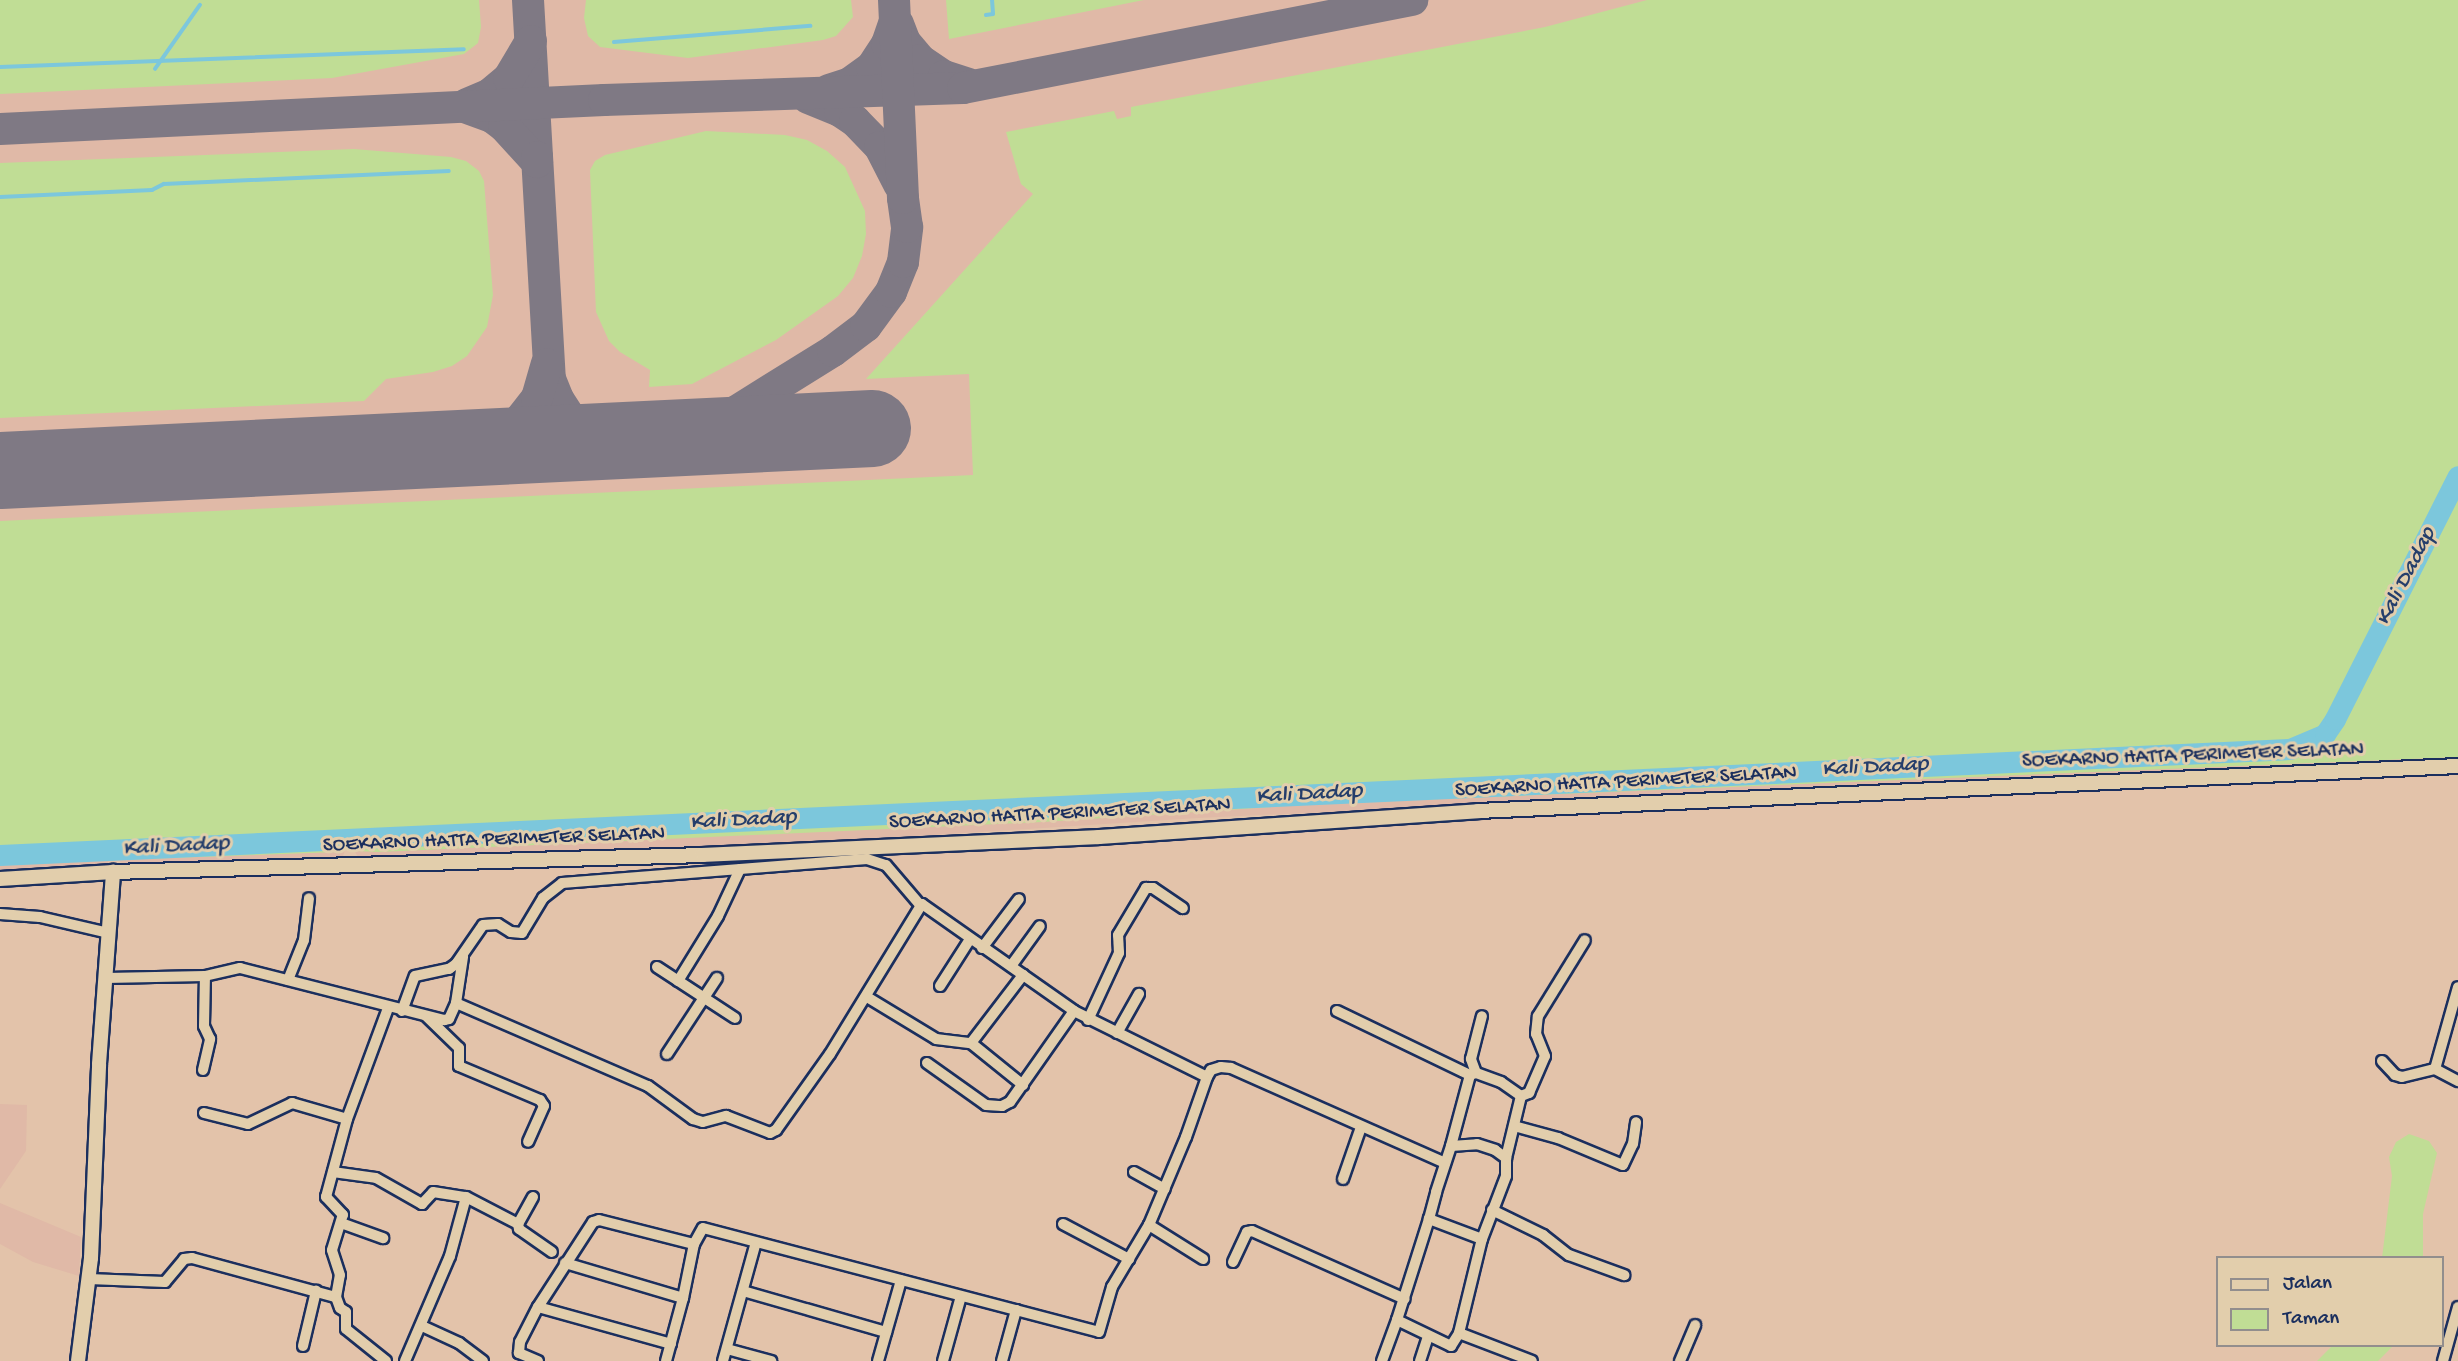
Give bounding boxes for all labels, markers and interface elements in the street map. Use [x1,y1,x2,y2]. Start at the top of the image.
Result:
water label: Kali Dadap [2371,523,2443,631]
street label: SOEKARNO HATTA PERIMETER SELATAN [2022,738,2364,776]
water label: Kali Dadap [1821,751,1929,785]
street label: SOEKARNO HATTA PERIMETER SELATAN [1454,761,1798,805]
water label: Kali Dadap [1255,778,1363,812]
street label: SOEKARNO HATTA PERIMETER SELATAN [888,793,1232,837]
water label: Kali Dadap [689,804,797,838]
street label: SOEKARNO HATTA PERIMETER SELATAN [323,822,665,860]
water label: Kali Dadap [122,830,230,864]
legend [2216,1256,2444,1347]
text: Jalan [2283,1272,2332,1297]
text: Taman [2283,1307,2339,1332]

